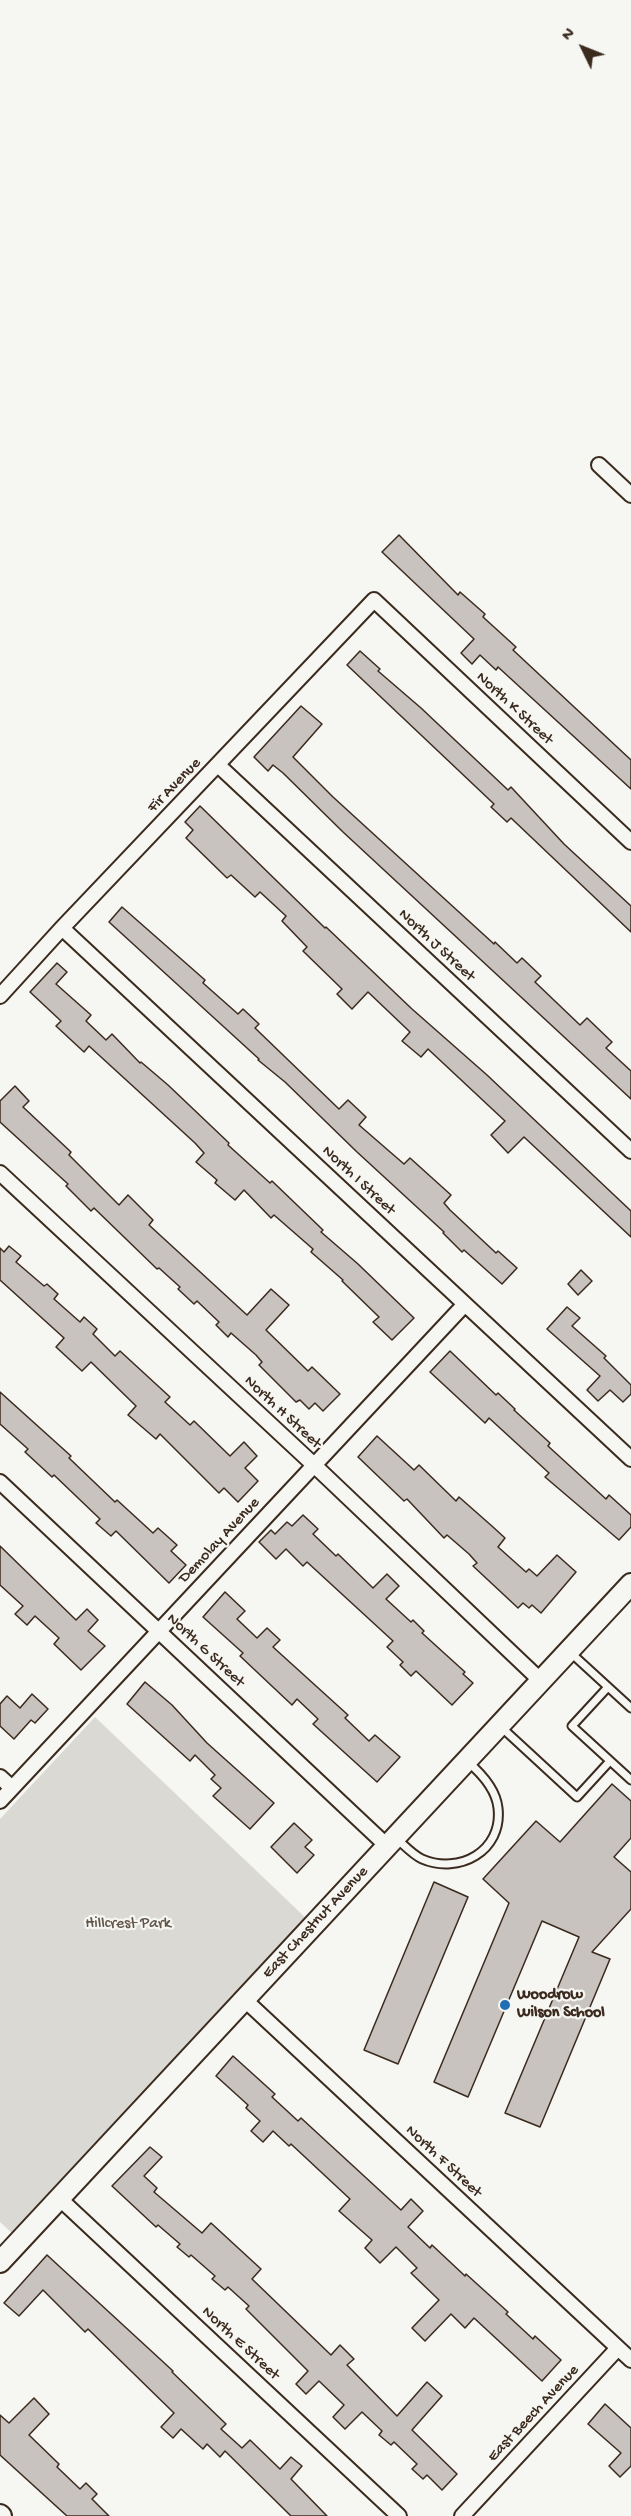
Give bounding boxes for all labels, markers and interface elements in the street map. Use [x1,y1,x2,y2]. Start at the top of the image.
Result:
north arrow [553,18,613,78]
text: N [559,25,580,46]
street label: North K Street [471,668,557,750]
street label: Fir Avenue [144,754,206,818]
street label: North J Street [394,905,478,987]
street label: North I Street [317,1142,399,1220]
street label: North H Street [239,1372,325,1454]
street label: Demolay Avenue [175,1494,265,1588]
street label: North G Street [162,1610,248,1692]
street label: East Chestnut Avenue [259,1863,373,1983]
park label: Hillcrest Park [85,1915,171,1935]
place label: Woodrow Wilson School [517,1986,605,2024]
marker: Woodrow Wilson School [498,1998,512,2012]
street label: North F Street [401,2122,485,2202]
street label: North E Street [197,2303,283,2385]
street label: East Beech Avenue [484,2361,584,2467]

